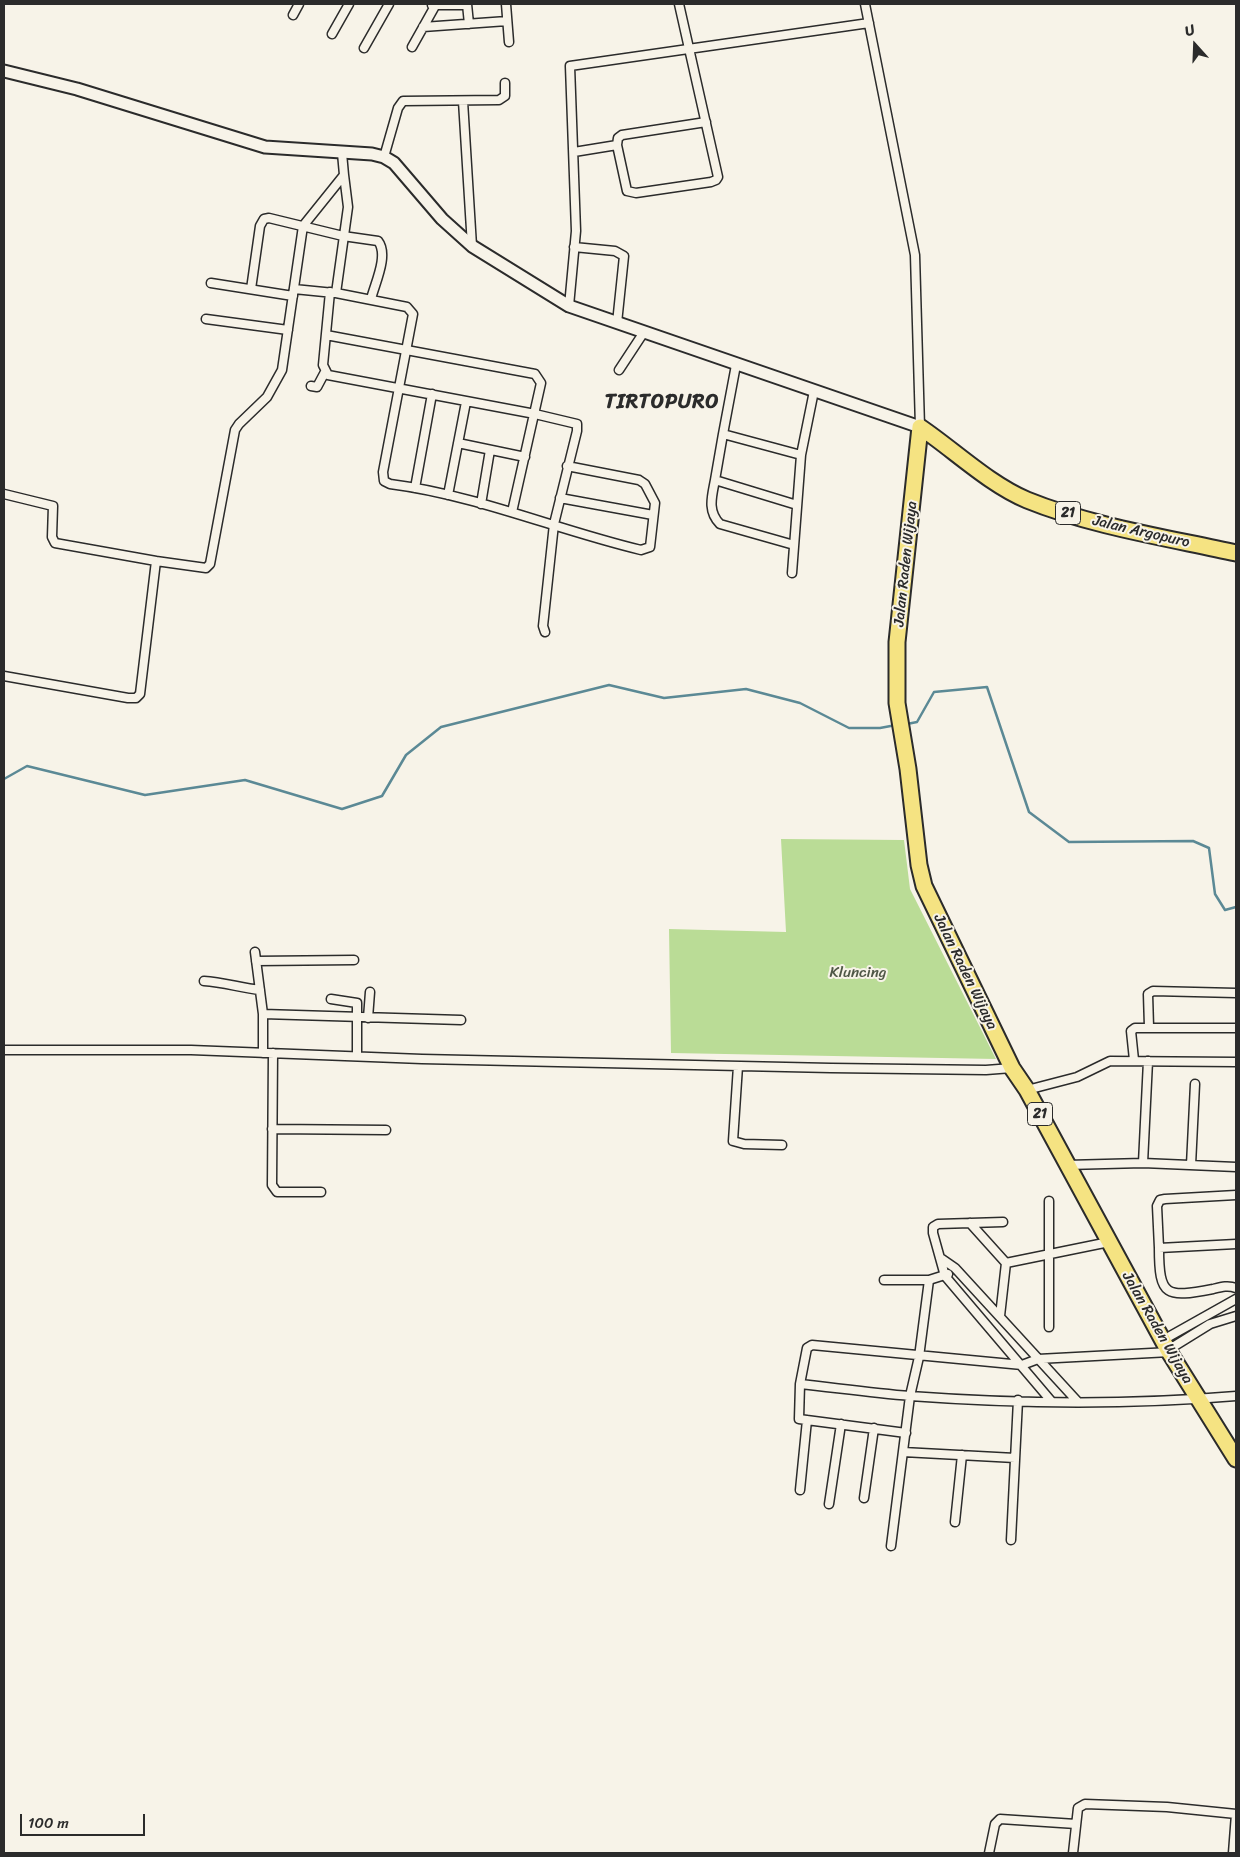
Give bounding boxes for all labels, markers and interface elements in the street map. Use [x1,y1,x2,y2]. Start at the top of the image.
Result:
text: U [1181,17,1198,44]
north arrow [1170,20,1220,70]
district label: TIRTOPURO [604,391,720,415]
street label: Jalan Raden Wijaya [890,500,922,628]
road number: 21 [1056,502,1080,524]
street label: Jalan Argopuro [1091,512,1191,552]
street label: Jalan Raden Wijaya [929,911,1001,1033]
park label: Kluncing [830,964,886,982]
road number: 21 [1028,1102,1052,1126]
street label: Jalan Raden Wijaya [1118,1269,1196,1387]
scale bar [22,1804,148,1836]
text: 100 m [28,1810,69,1836]

